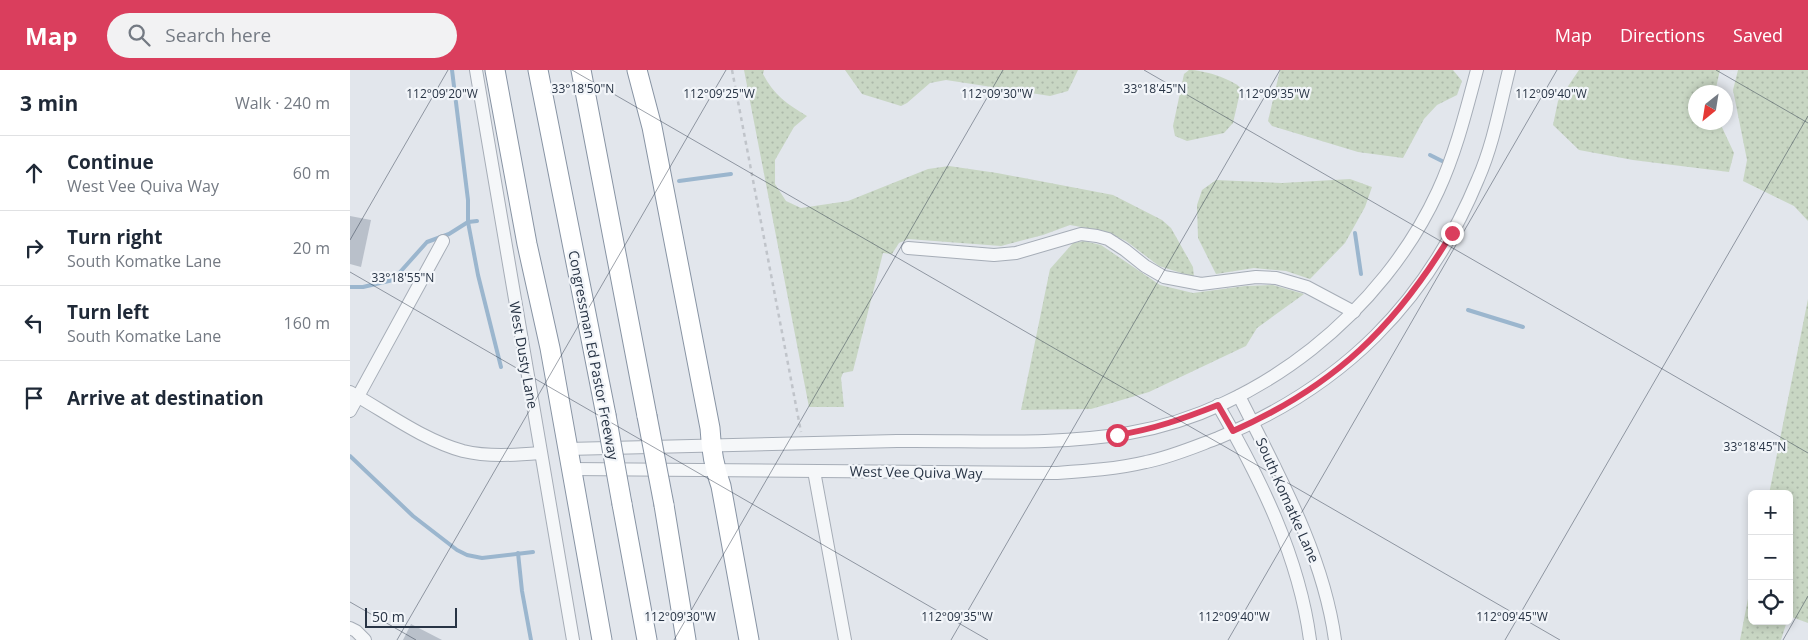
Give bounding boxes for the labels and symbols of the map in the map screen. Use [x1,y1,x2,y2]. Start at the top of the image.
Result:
text: 33°18'50"N [552,80,614,97]
text: 33°18'45"N [1124,80,1186,97]
text: 112°09'20"W [406,85,478,102]
text: 112°09'25"W [683,85,755,102]
text: 112°09'30"W [961,85,1033,102]
text: 112°09'35"W [1238,85,1310,102]
text: 112°09'40"W [1515,85,1587,102]
north arrow [1688,85,1733,130]
route end [1441,222,1464,245]
street label: Congressman Ed Pastor Freeway [564,249,624,462]
text: 33°18'55"N [372,269,434,286]
street label: West Dusty Lane [505,300,543,410]
route start [1106,424,1129,447]
street label: South Komatke Lane [1252,434,1324,566]
text: 33°18'45"N [1724,438,1786,455]
street label: West Vee Quiva Way [849,461,984,483]
scale bar [365,605,458,628]
text: 112°09'30"W [644,608,716,625]
text: 112°09'35"W [921,608,993,625]
text: 112°09'40"W [1198,608,1270,625]
text: 112°09'45"W [1476,608,1548,625]

